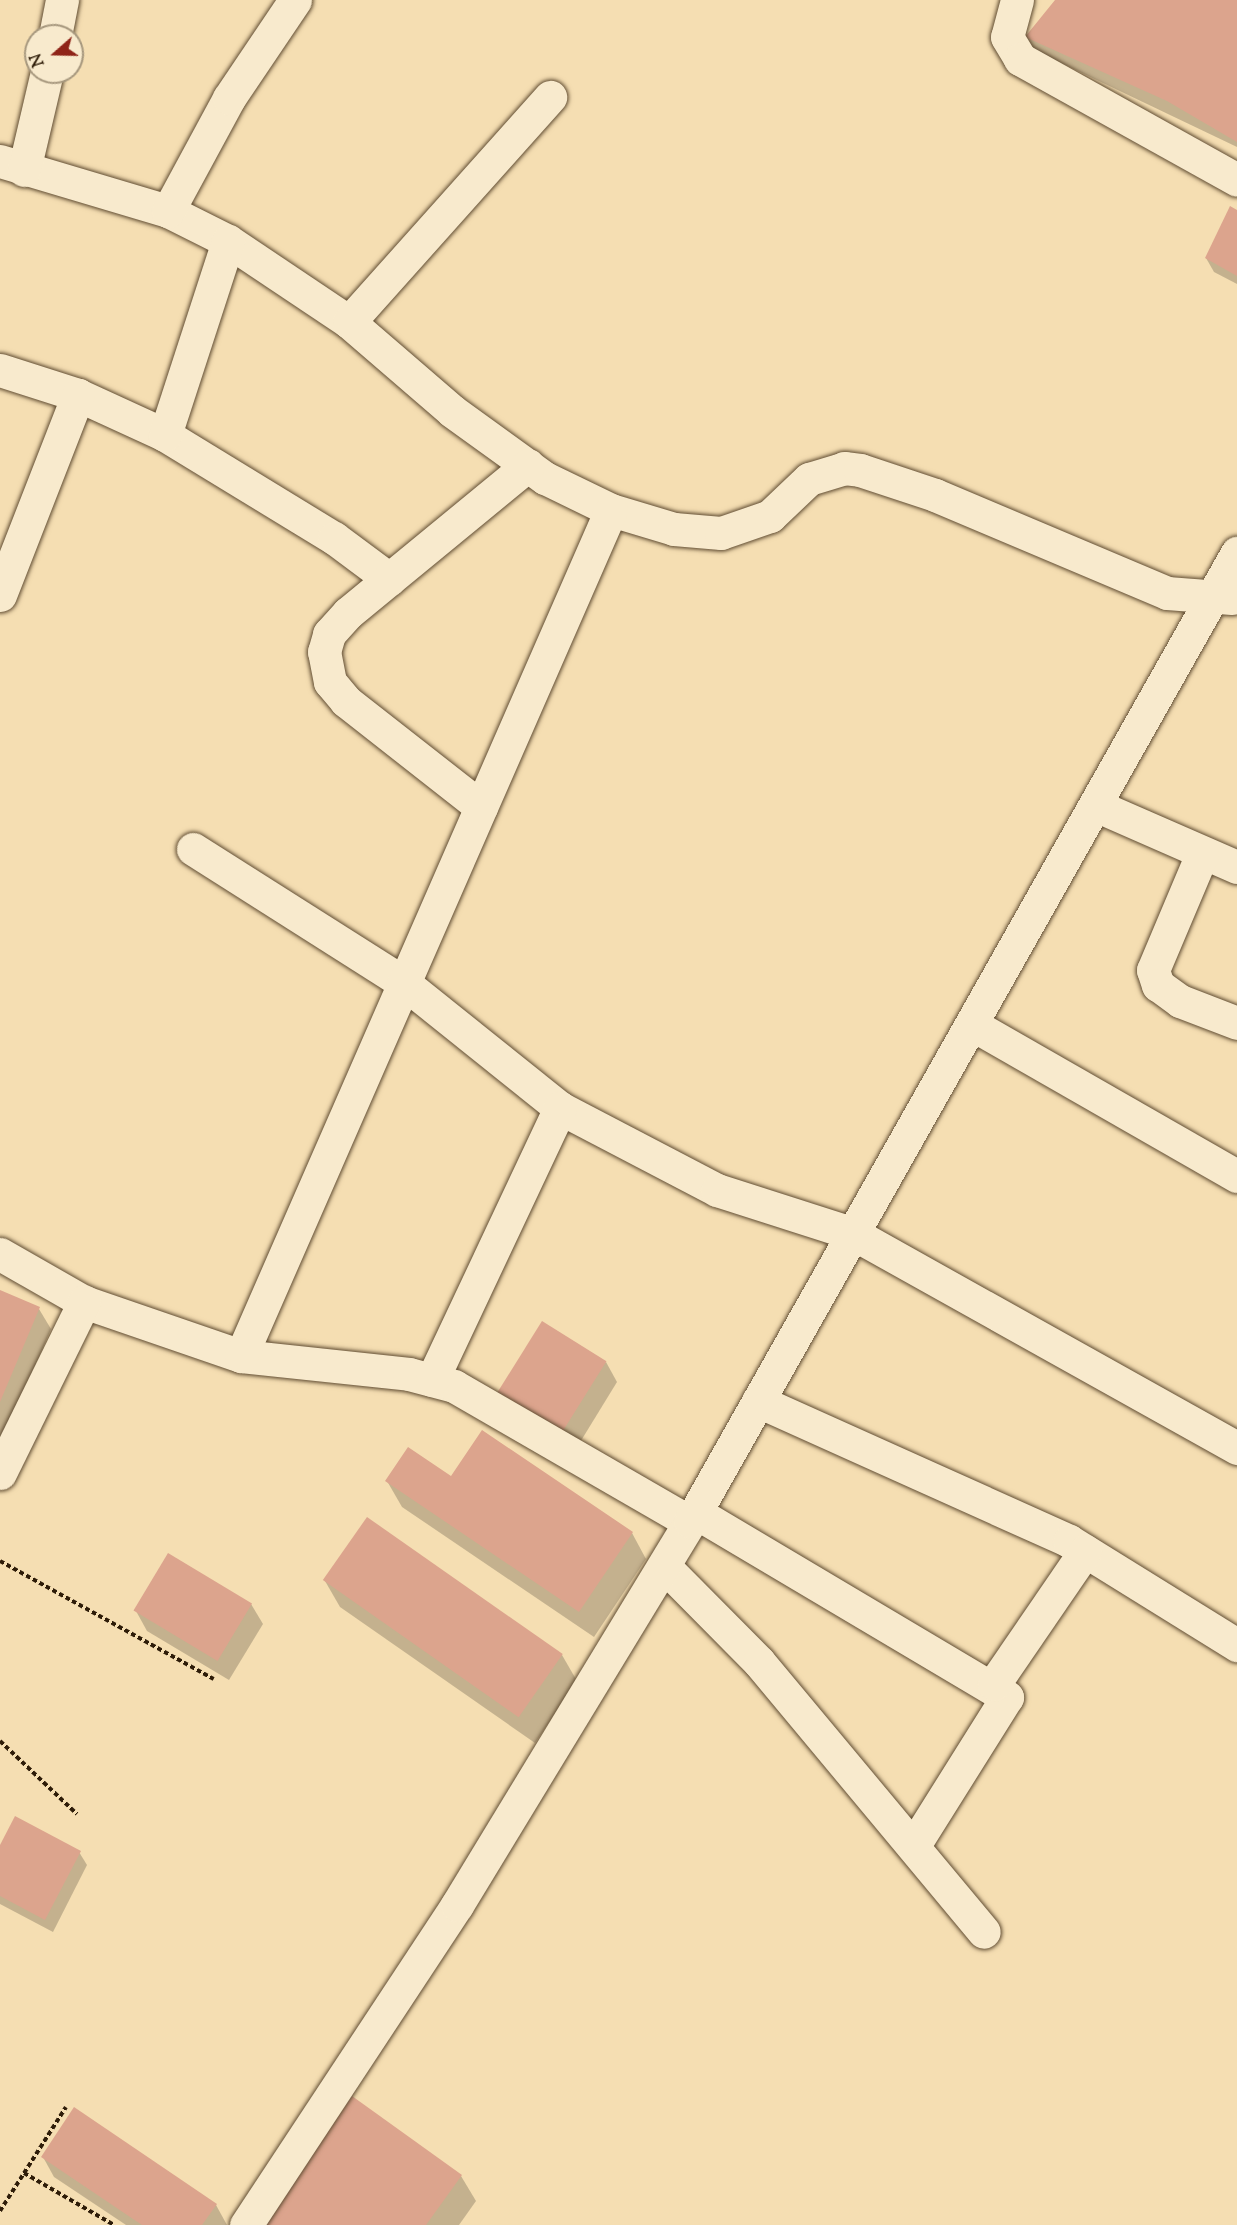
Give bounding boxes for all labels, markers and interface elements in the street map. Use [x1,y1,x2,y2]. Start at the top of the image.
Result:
north arrow [24,24,84,84]
text: N [26,50,51,70]

